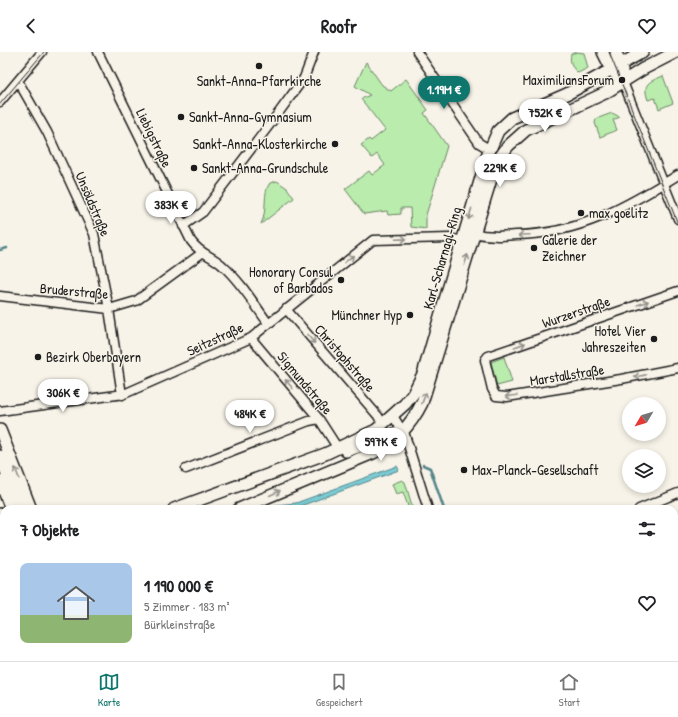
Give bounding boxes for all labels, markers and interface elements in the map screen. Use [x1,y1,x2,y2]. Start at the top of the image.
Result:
text: Roofr [321,14,357,39]
icon: back [20,15,42,37]
icon: heart [636,15,658,37]
marker: Sankt-Anna-Pfarrkirche [254,61,264,71]
place label: MaximiliansForum [523,70,614,89]
place label: Sankt-Anna-Pfarrkirche [197,71,322,90]
marker: MaximiliansForum [617,75,627,85]
pin: 1.19M € [407,76,481,110]
text: 1.19M € [427,80,461,98]
pin: 752K € [512,99,578,133]
text: 752K € [528,103,562,121]
street label: Liebigstraße [131,105,177,171]
place label: Sankt-Anna-Gymnasium [189,107,312,127]
marker: Sankt-Anna-Gymnasium [176,112,186,122]
place label: Sankt-Anna-Klosterkirche [193,134,327,153]
marker: Sankt-Anna-Klosterkirche [330,139,340,149]
pin: 229K € [467,154,533,188]
place label: Sankt-Anna-Grundschule [202,158,329,177]
text: 229K € [484,158,516,176]
marker: Sankt-Anna-Grundschule [189,163,199,173]
street label: Unsöldstraße [70,169,116,240]
pin: 383K € [138,191,204,225]
text: 383K € [154,195,188,213]
place label: max goelitz [589,203,649,223]
street label: Karl-Scharnagl-Ring [418,204,466,312]
one-way arrow [466,207,473,220]
marker: max goelitz [576,208,586,218]
place label: Galerie der Zeichner [542,230,598,265]
one-way arrow [518,231,531,239]
one-way arrow [394,235,407,243]
marker: Galerie der Zeichner [529,243,539,253]
one-way arrow [463,254,470,267]
one-way arrow [344,255,355,263]
place label: Honorary Consul of Barbados [249,262,333,297]
marker: Honorary Consul of Barbados [336,275,346,285]
street label: Bruderstraße [39,278,109,304]
street label: Wurzerstraße [539,291,613,333]
one-way arrow [636,299,649,306]
place label: Münchner Hyp [331,305,402,325]
marker: Münchner Hyp [405,310,415,320]
street label: Seitzstraße [184,317,247,361]
street label: Christophstraße [310,320,380,397]
place label: Hotel Vier Jahreszeiten [582,321,647,356]
one-way arrow [307,334,316,344]
marker: Hotel Vier Jahreszeiten [649,334,659,344]
one-way arrow [513,341,525,349]
place label: Bezirk Oberbayern [46,347,141,367]
street label: Sigmundstraße [273,347,338,419]
marker: Bezirk Oberbayern [33,352,43,362]
street label: Marstallstraße [528,359,606,391]
one-way arrow [634,372,647,380]
one-way arrow [285,378,294,389]
pin: 306K € [30,379,96,413]
text: 306K € [47,383,79,401]
one-way arrow [420,392,428,404]
one-way arrow [505,392,518,400]
north arrow [622,397,666,441]
map controls [622,397,666,493]
pin: 484K € [217,400,283,434]
text: 484K € [234,404,266,422]
pin: 597K € [348,428,414,462]
text: 597K € [365,432,397,450]
button: layers [622,449,666,493]
place label: Max-Planck-Gesellschaft [472,460,598,479]
marker: Max-Planck-Gesellschaft [459,465,469,475]
one-way arrow [12,468,20,480]
one-way arrow [268,489,280,497]
text: 7 Objekte [20,518,79,541]
icon: filters [636,518,658,540]
text: 1 190 000 € [144,574,213,597]
icon: home [52,579,100,627]
icon: heart [636,592,658,614]
text: 5 Zimmer · 183 m² [144,597,229,615]
text: Bürkleinstraße [144,615,215,633]
tab: Karte [98,671,120,709]
tab: Gespeichert [316,671,363,709]
tab: Start [558,671,580,709]

